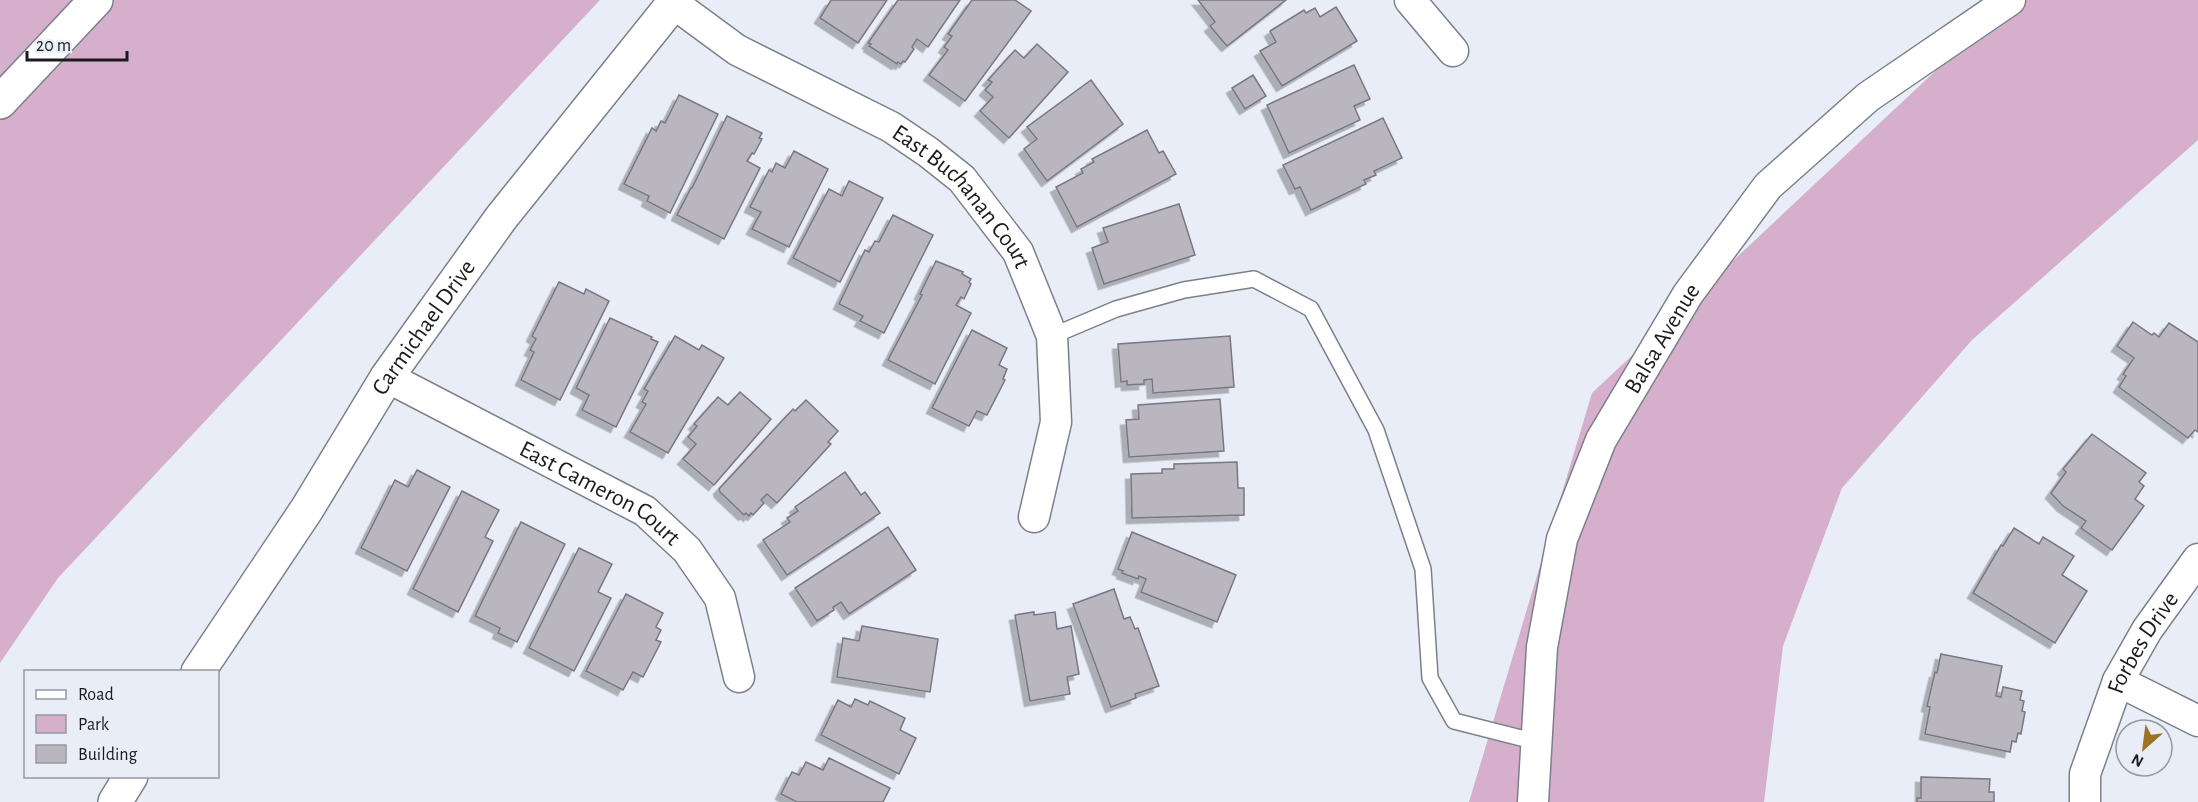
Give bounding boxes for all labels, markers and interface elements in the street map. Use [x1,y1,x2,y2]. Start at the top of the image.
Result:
scale bar [27,24,128,62]
text: 20 m [36,37,71,55]
street label: East Buchanan Court [888,121,1034,272]
street label: Carmichael Drive [368,256,480,399]
street label: Balsa Avenue [1620,279,1705,398]
street label: East Cameron Court [515,437,685,551]
street label: Forbes Drive [2104,588,2183,697]
legend [24,670,219,778]
text: Road [78,686,114,704]
text: Park [78,716,110,734]
north arrow [2114,718,2174,778]
text: Building [78,746,138,764]
text: N [2129,751,2146,770]

